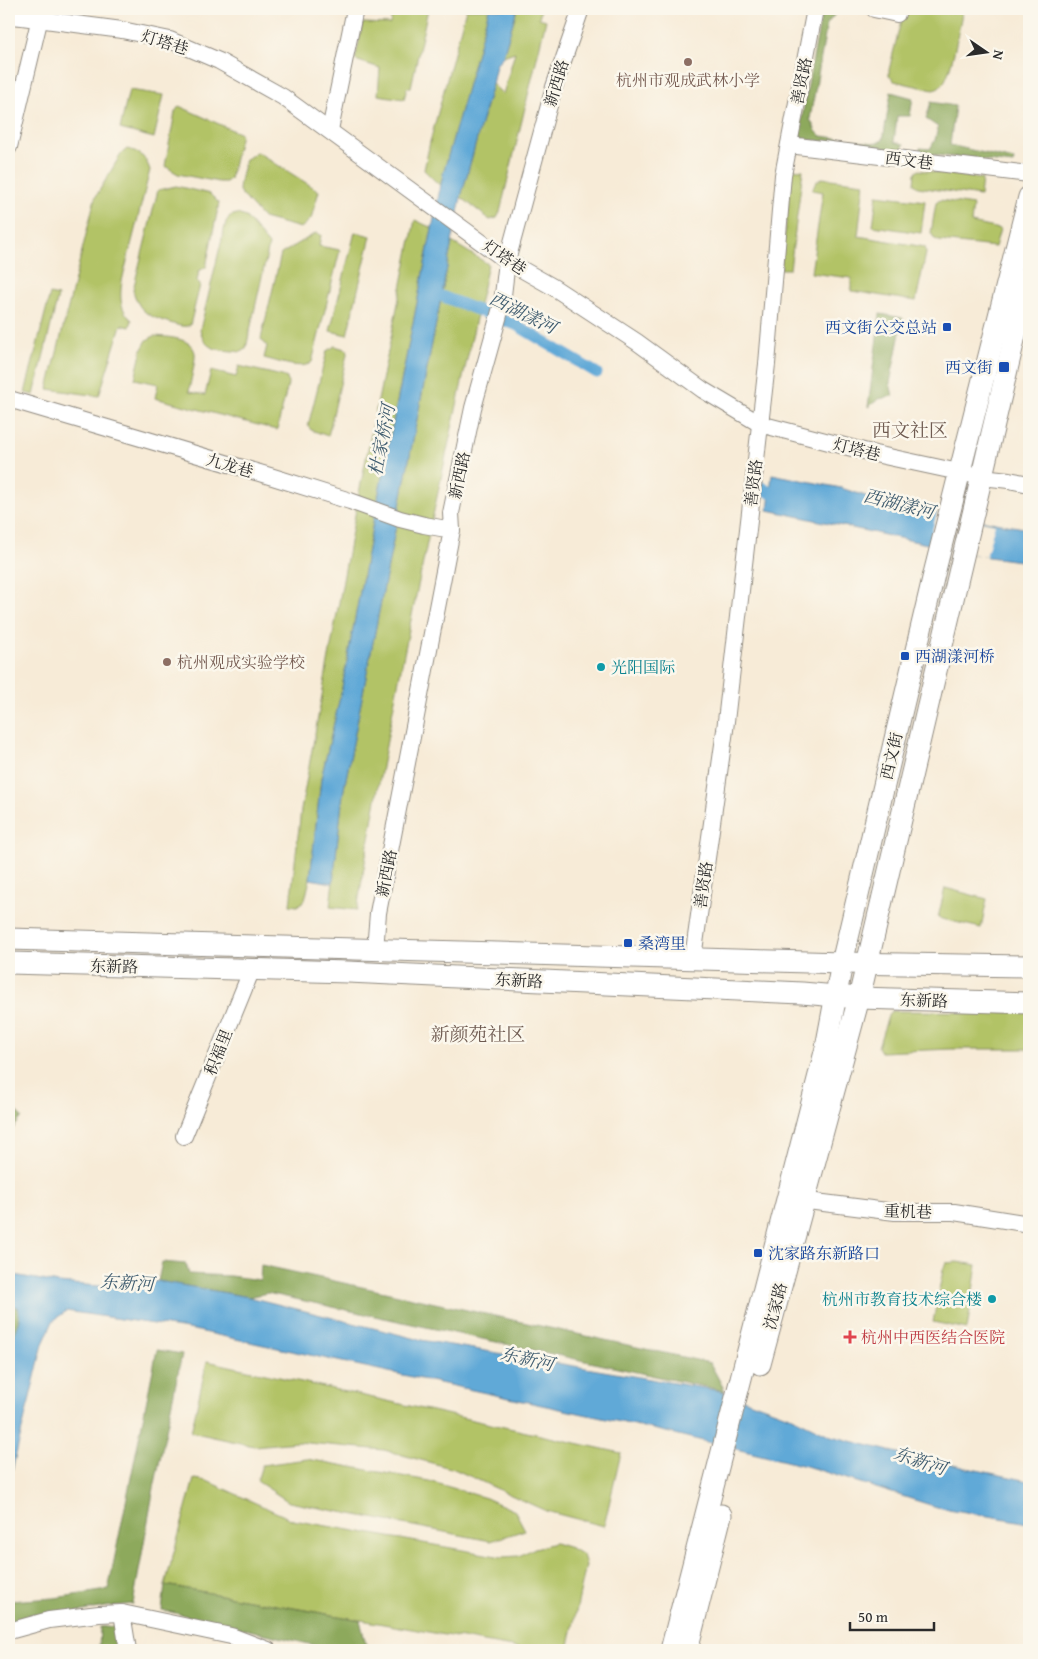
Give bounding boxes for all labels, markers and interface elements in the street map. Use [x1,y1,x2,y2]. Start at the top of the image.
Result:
street label: 灯塔巷 [139,24,191,60]
north arrow [960,28,1010,78]
text: N [988,48,1009,62]
street label: 善贤路 [785,55,817,107]
marker: 杭州市观成武林小学 [682,56,694,68]
street label: 新西路 [538,57,574,109]
place label: 杭州市观成武林小学 [616,68,760,92]
street label: 西文巷 [884,145,934,175]
street label: 灯塔巷 [478,234,532,280]
water label: 西湖漾河 [485,285,564,342]
place label: 西文街公交总站 [825,315,937,339]
marker: 西文街公交总站 [941,321,953,333]
place label: 西文街 [945,355,993,379]
marker: 西文街 [997,360,1011,374]
water label: 杜家桥河 [361,399,402,478]
district label: 西文社区 [872,416,948,444]
street label: 灯塔巷 [831,432,883,466]
street label: 九龙巷 [204,447,256,483]
street label: 新西路 [442,449,476,501]
street label: 善贤路 [738,458,768,508]
water label: 西湖漾河 [861,482,940,526]
place label: 西湖漾河桥 [915,644,995,668]
place label: 杭州观成实验学校 [177,650,305,674]
marker: 西湖漾河桥 [899,650,911,662]
place label: 光阳国际 [611,655,675,679]
marker: 杭州观成实验学校 [161,656,173,668]
marker: 光阳国际 [595,661,607,673]
street label: 西文街 [874,730,908,782]
street label: 新西路 [370,847,402,899]
street label: 善贤路 [688,860,718,910]
place label: 桑湾里 [638,931,686,955]
marker: 桑湾里 [622,937,634,949]
street label: 东新路 [90,954,138,978]
street label: 东新路 [494,967,544,993]
street label: 东新路 [900,987,948,1013]
district label: 新颜苑社区 [430,1020,526,1048]
street label: 积福里 [198,1025,238,1079]
street label: 重机巷 [884,1198,932,1224]
place label: 沈家路东新路口 [768,1241,880,1265]
marker: 沈家路东新路口 [752,1247,764,1259]
water label: 东新河 [99,1268,158,1298]
street label: 沈家路 [757,1280,793,1332]
place label: 杭州市教育技术综合楼 [822,1287,982,1311]
marker: 杭州市教育技术综合楼 [986,1293,998,1305]
place label: 杭州中西医结合医院 [861,1325,1005,1349]
marker: 杭州中西医结合医院 [843,1330,857,1344]
water label: 东新河 [498,1339,559,1378]
water label: 东新河 [890,1439,953,1483]
scale bar [850,1599,934,1631]
text: 50 m [858,1606,889,1627]

